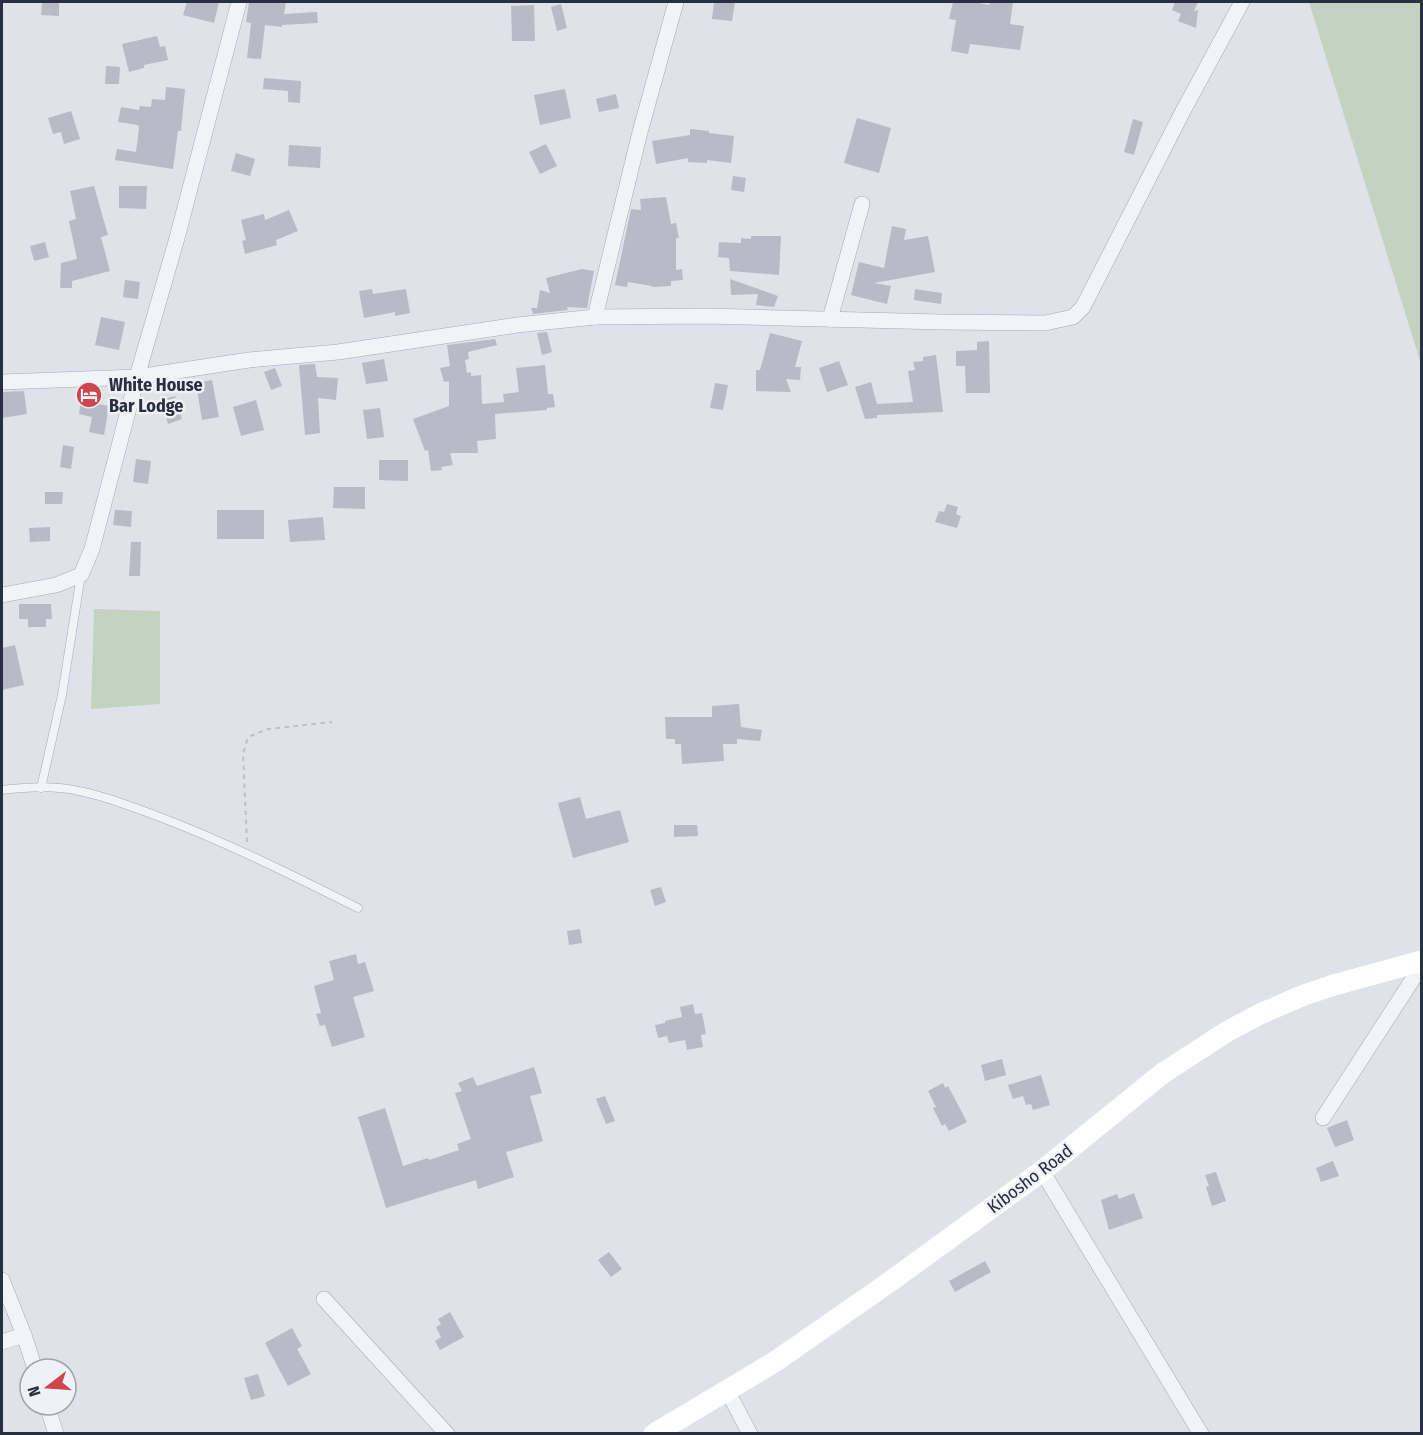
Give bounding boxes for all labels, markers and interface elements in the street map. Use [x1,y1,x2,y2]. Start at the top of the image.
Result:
place label: White House Bar Lodge [109,374,203,417]
hotel icon: White House Bar Lodge [74,380,104,410]
street label: Kibosho Road [983,1140,1077,1218]
north arrow [18,1357,78,1417]
text: N [24,1384,45,1399]

